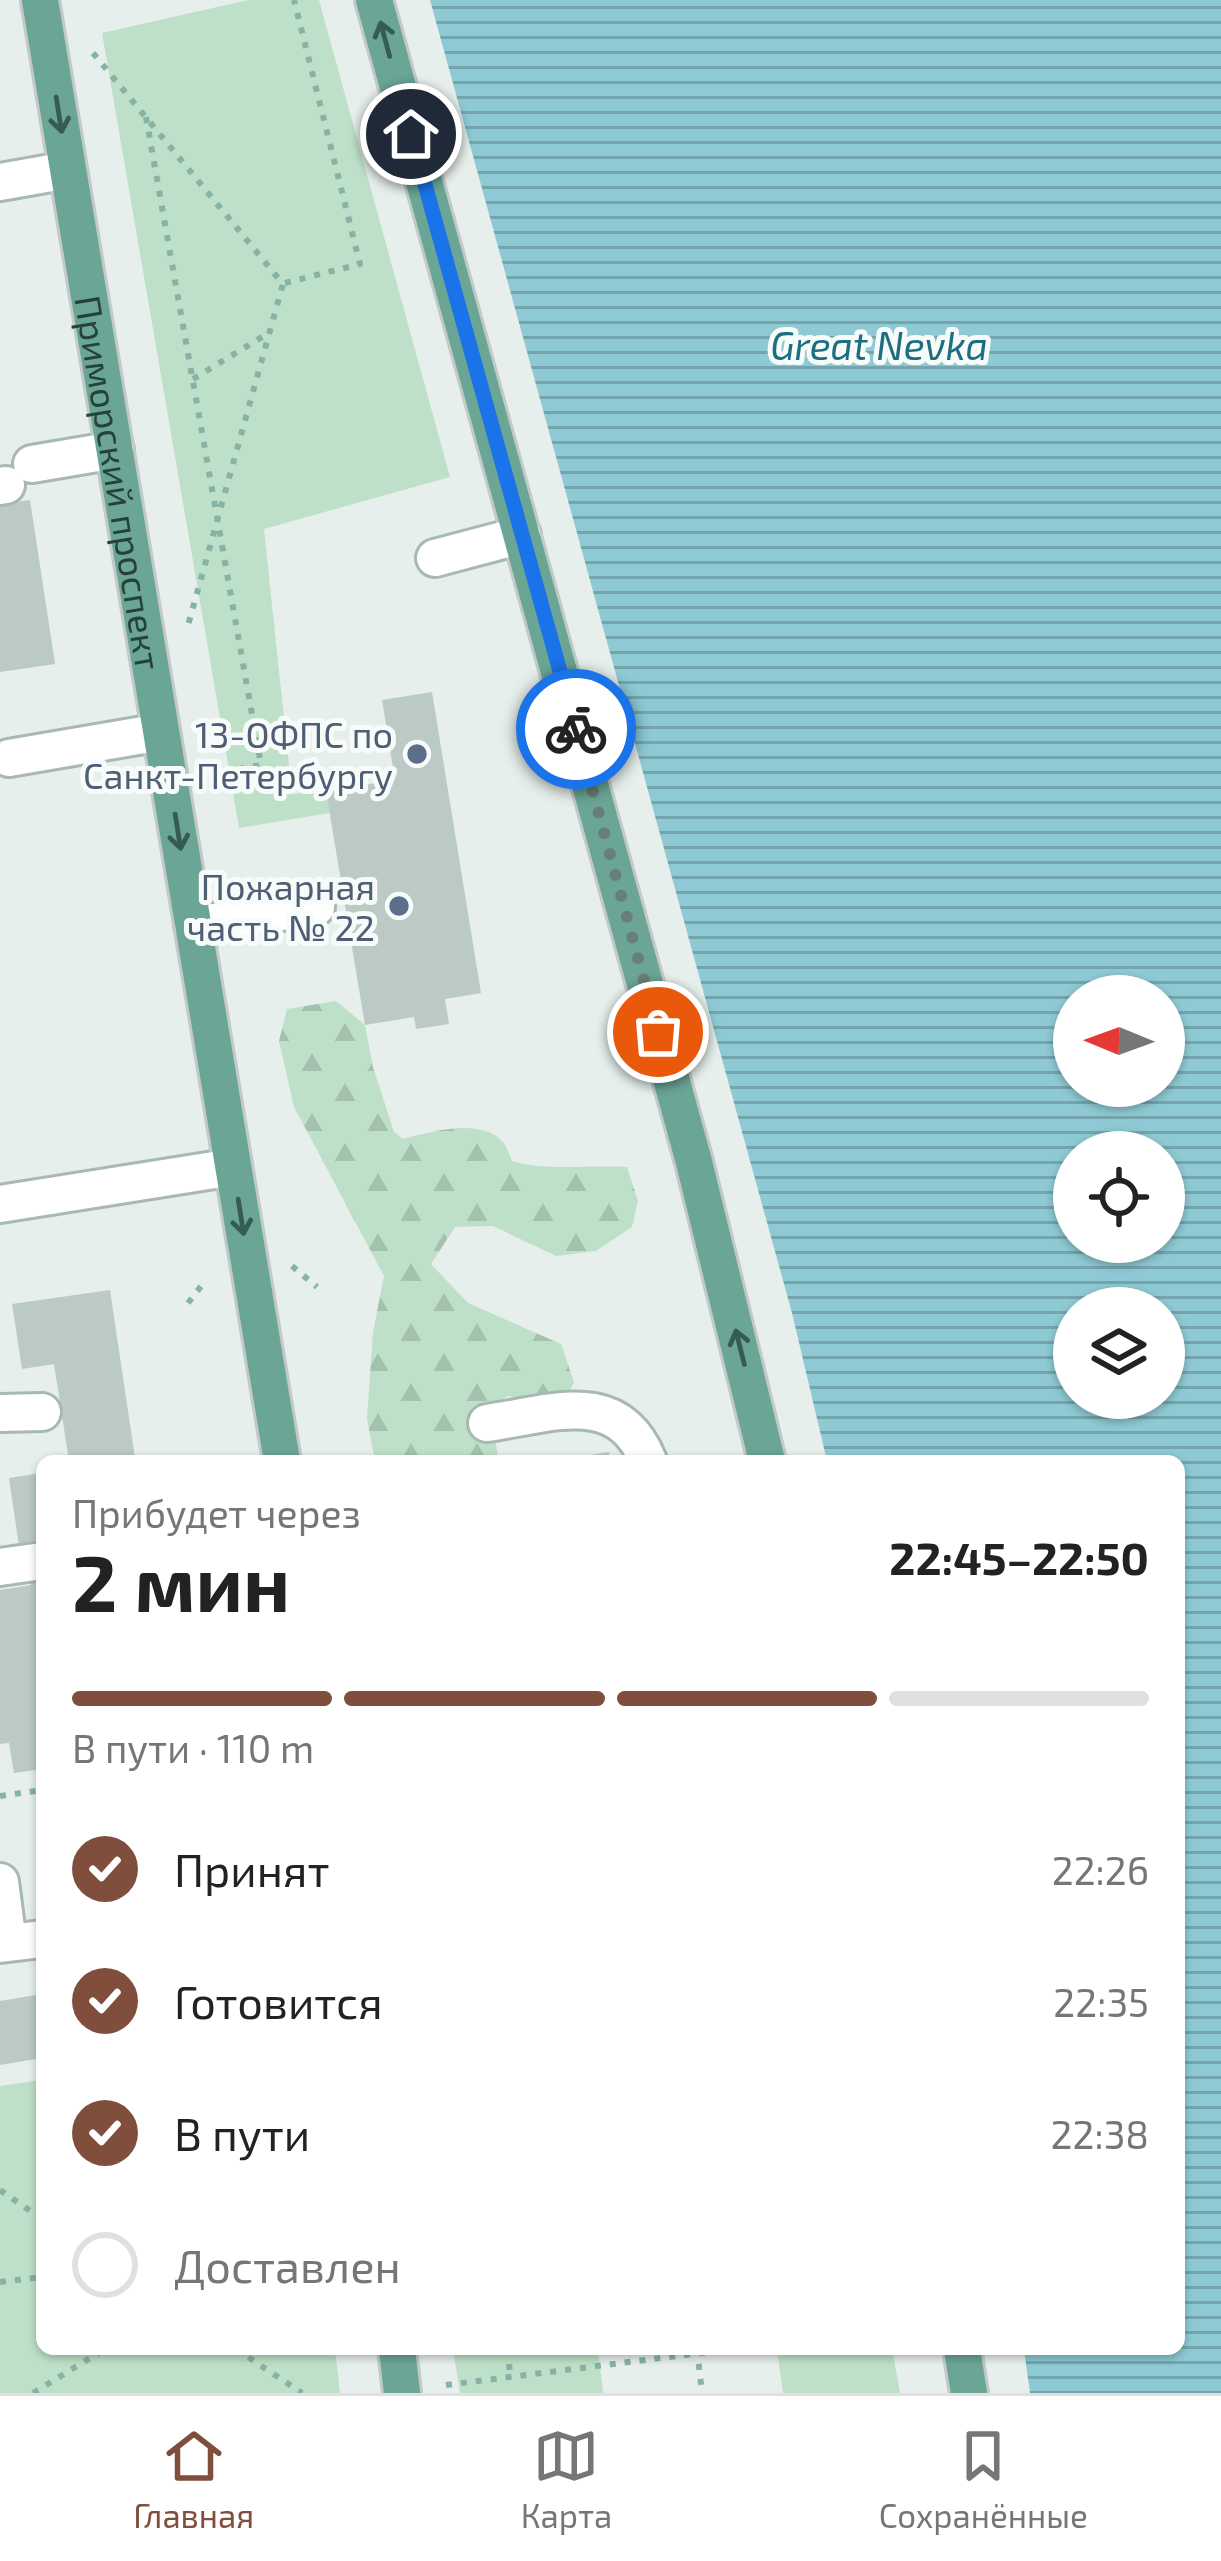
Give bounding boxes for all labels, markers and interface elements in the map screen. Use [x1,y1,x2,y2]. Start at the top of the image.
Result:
one-way arrow [373,20,395,58]
pin [360,83,462,185]
one-way arrow [49,95,72,134]
icon: home [378,101,444,167]
street label: Приморский проспект [68,292,172,673]
water label: Great Nevka [770,321,988,368]
courier [516,669,636,789]
icon: bike [543,696,609,762]
place label: 13-ОФПС по Санкт-Петербургу [83,712,393,797]
marker: 13-ОФПС по Санкт-Петербургу [404,741,430,767]
one-way arrow [167,811,190,850]
place label: Пожарная часть № 22 [187,864,375,948]
marker: Пожарная часть № 22 [386,893,412,919]
north arrow [1053,975,1185,1107]
map controls [1053,975,1185,1419]
pin [607,981,709,1083]
icon: bag [625,999,691,1065]
button: locate [1053,1131,1185,1263]
one-way arrow [230,1196,253,1235]
button: layers [1053,1287,1185,1419]
one-way arrow [728,1329,750,1367]
text: Прибудет через [72,1489,361,1536]
text: 22:45–22:50 [889,1530,1149,1584]
text: 2 мин [72,1534,290,1628]
text: В пути · 110 m [72,1724,314,1771]
icon: check [72,1836,138,1902]
text: Принят [174,1842,329,1896]
text: 22:26 [1052,1846,1149,1893]
icon: check [72,1968,138,2034]
text: Готовится [174,1974,383,2028]
text: 22:35 [1053,1978,1149,2025]
icon: check [72,2100,138,2166]
text: В пути [174,2106,310,2160]
text: 22:38 [1051,2110,1149,2157]
text: Доставлен [174,2238,401,2292]
tab: Главная [133,2423,254,2535]
tab: Карта [521,2423,612,2535]
tab: Сохранённые [879,2423,1088,2535]

